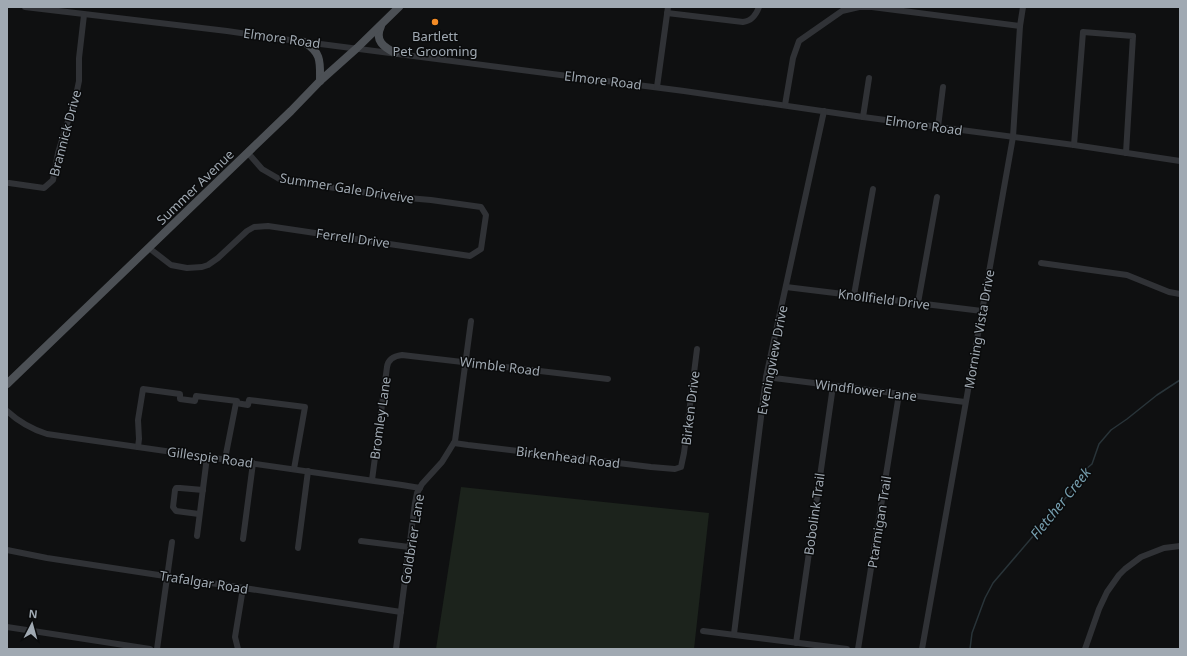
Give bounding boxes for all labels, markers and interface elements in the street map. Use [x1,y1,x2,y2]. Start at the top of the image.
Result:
marker: Bartlett Pet Grooming [430,17,440,27]
street label: Elmore Road [242,24,322,52]
place label: Bartlett Pet Grooming [392,27,478,60]
street label: Elmore Road [563,66,643,94]
street label: Brannick Drive [45,88,85,178]
street label: Elmore Road [884,111,964,139]
street label: Summer Avenue [152,145,238,229]
street label: Summer Gale Driveive [279,168,415,208]
street label: Ferrell Drive [315,224,391,252]
street label: Morning Vista Drive [960,268,998,390]
street label: Knollfield Drive [837,284,931,314]
street label: Eveningview Drive [753,304,791,416]
street label: Wimble Road [459,352,541,380]
street label: Birken Drive [676,370,704,446]
street label: Bromley Lane [365,375,395,461]
street label: Windflower Lane [814,375,918,405]
street label: Gillespie Road [166,442,254,472]
street label: Birkenhead Road [515,442,621,472]
water label: Fletcher Creek [1025,462,1095,543]
street label: Bobolink Trail [799,472,829,556]
street label: Ptarmigan Trail [863,475,895,569]
street label: Goldbrier Lane [396,493,428,585]
street label: Trafalgar Road [158,566,250,598]
north arrow [12,604,52,644]
text: N [28,606,38,621]

